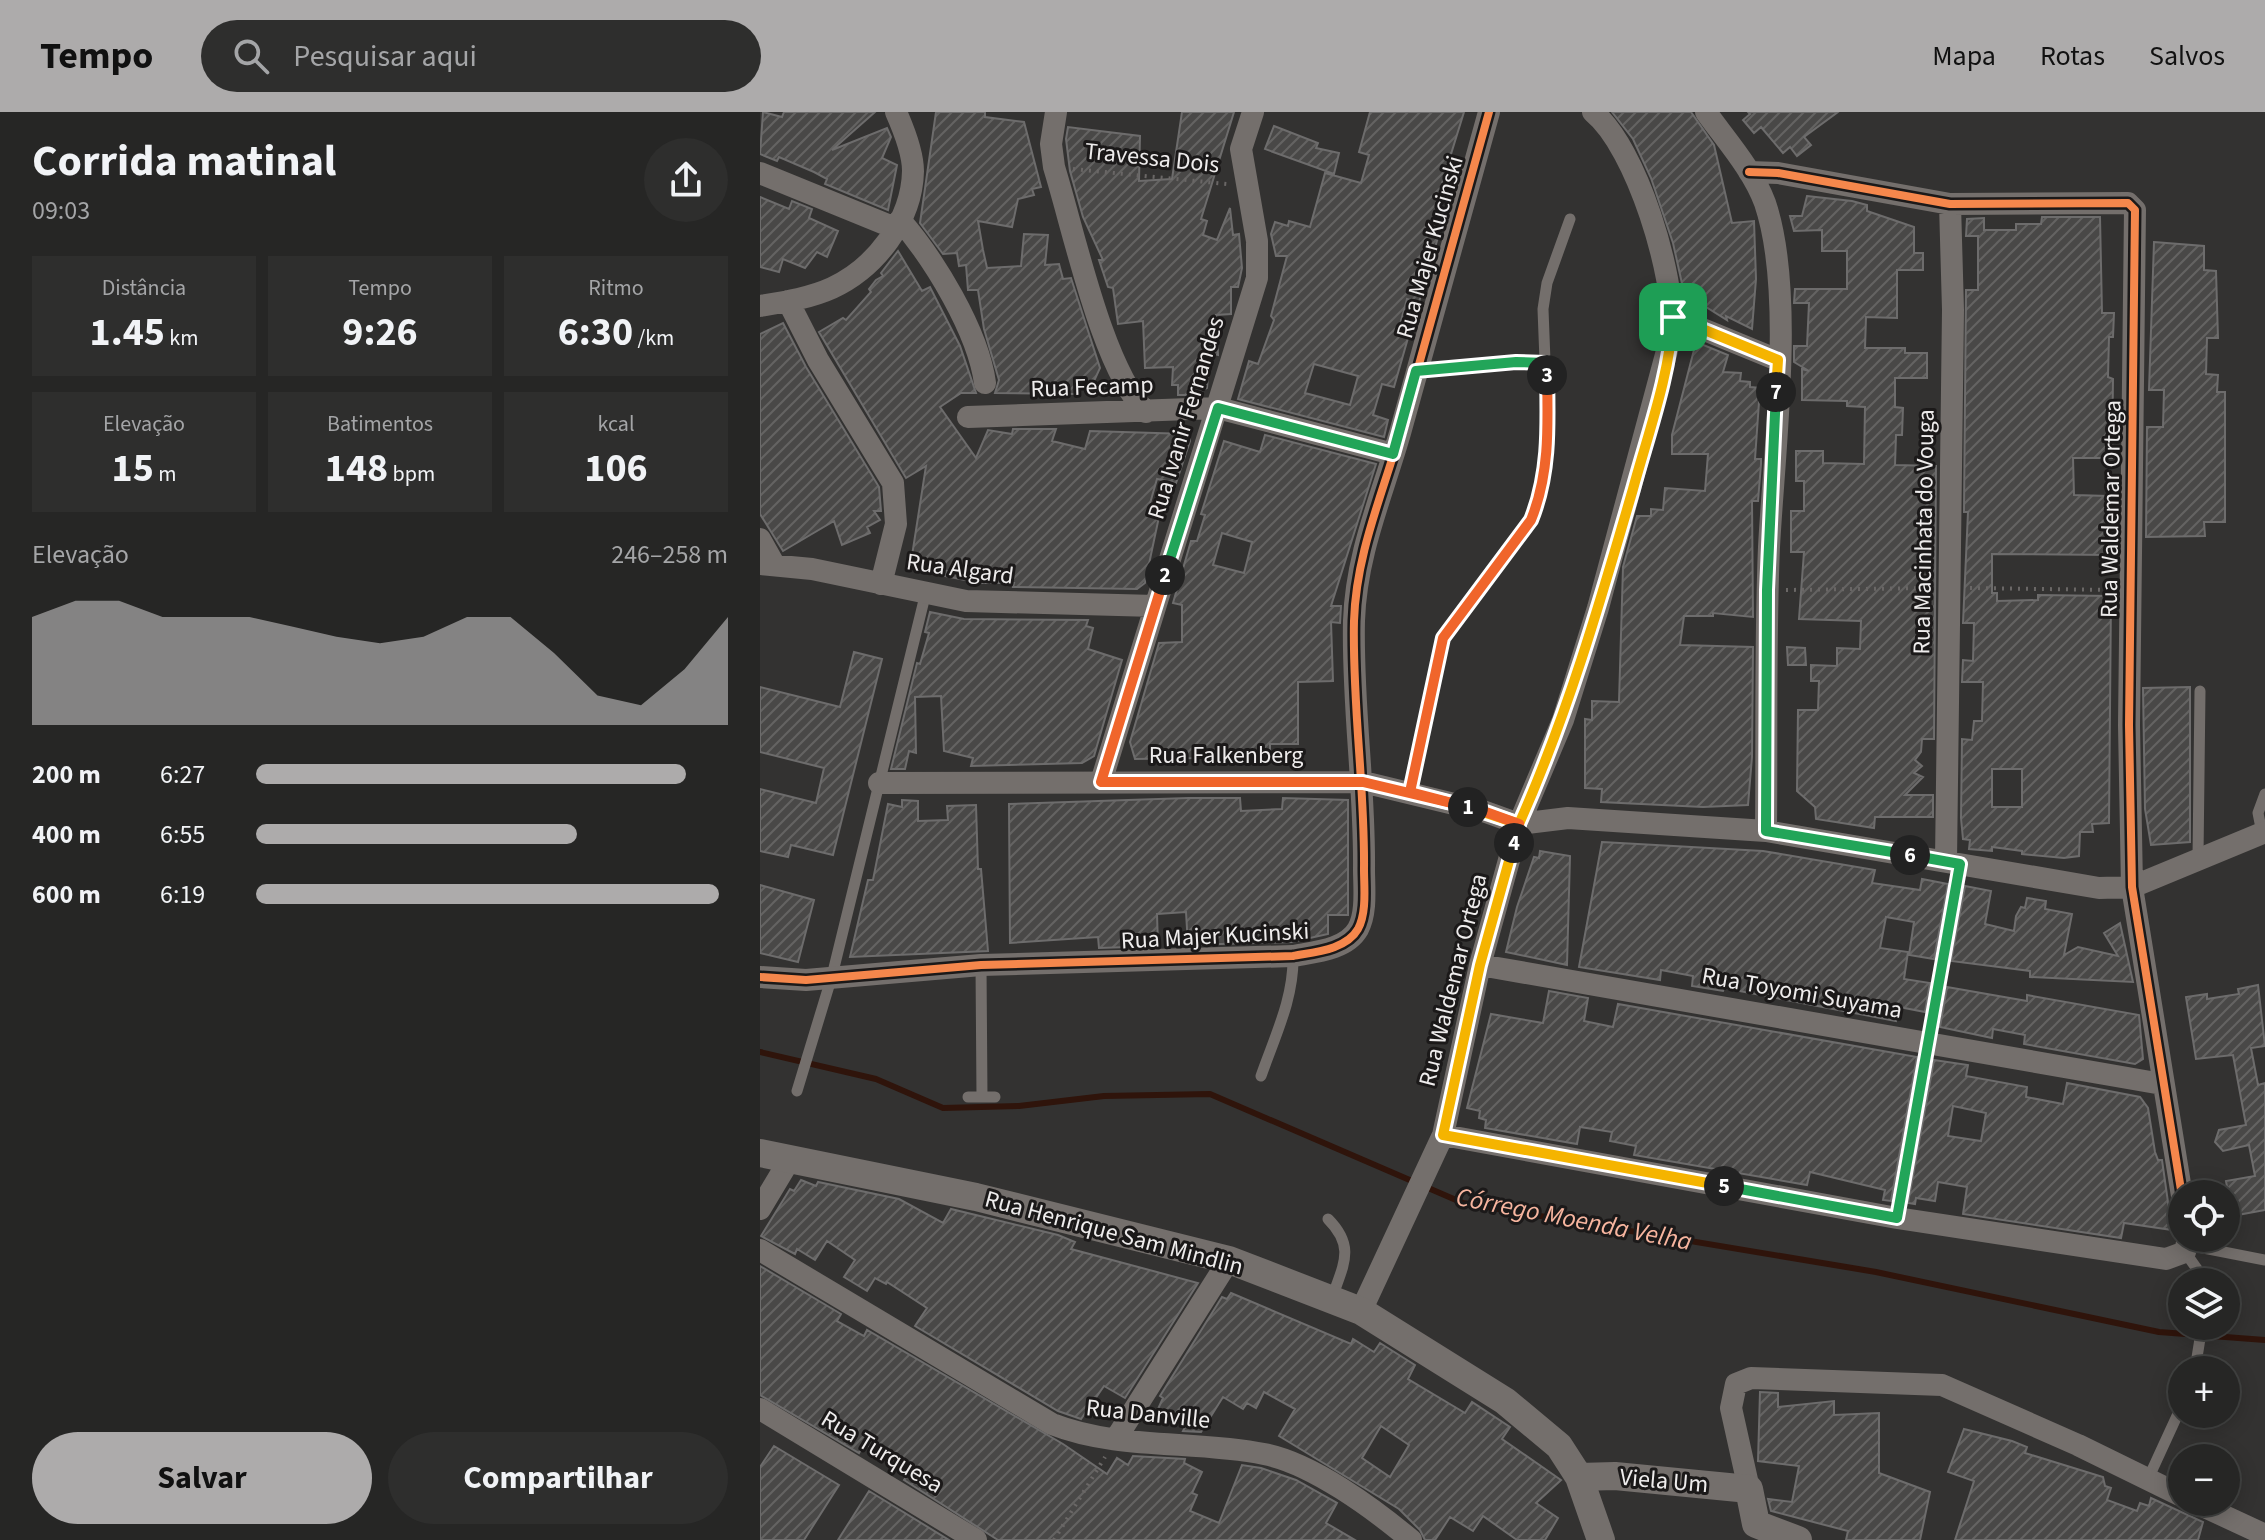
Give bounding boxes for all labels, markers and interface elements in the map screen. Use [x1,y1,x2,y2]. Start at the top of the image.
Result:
search box [201,20,761,92]
text: Tempo [40,29,153,83]
icon: search [229,34,273,78]
text: Pesquisar aqui [293,35,477,78]
text: Mapa [1932,36,1996,76]
text: Rotas [2040,36,2105,76]
text: Salvos [2149,36,2225,76]
text: Corrida matinal [32,130,336,193]
street label: Travessa Dois [1083,134,1221,182]
button: share [644,138,728,222]
street label: Rua Majer Kucinski [1387,152,1473,342]
text: 09:03 [32,192,90,229]
text: Distância [102,272,186,304]
text: Tempo [348,272,412,304]
text: Ritmo [588,272,644,304]
pin [1639,283,1707,351]
icon: arrive [1651,295,1695,339]
text: 1.45 [90,304,165,361]
text: 9:26 [342,304,418,361]
text: 6:30 [558,304,633,361]
street label: Rua Ivanir Fernandes [1139,312,1233,524]
text: km [165,322,198,354]
text: /km [633,322,674,354]
pin: 3 [1527,355,1567,395]
text: 3 [1541,359,1553,391]
street label: Rua Fecamp [1030,367,1154,407]
pin: 7 [1756,372,1796,412]
text: 7 [1770,376,1782,408]
street label: Rua Waldemar Ortega [2092,400,2130,618]
text: Elevação [103,408,185,440]
text: Batimentos [327,408,433,440]
text: kcal [597,408,635,440]
street label: Rua Macinhata do Vouga [1904,409,1944,655]
text: 15 [112,440,154,497]
text: 148 [325,440,388,497]
text: 106 [584,440,648,497]
text: m [154,458,176,490]
text: bpm [388,458,435,490]
text: Elevação [32,536,129,573]
text: 246–258 m [611,536,728,573]
street label: Rua Algard [904,544,1016,594]
pin: 2 [1145,555,1185,595]
text: 2 [1159,559,1171,591]
street label: Rua Falkenberg [1149,738,1303,773]
text: 200 m [32,756,101,793]
text: 6:27 [160,756,205,793]
pin: 1 [1448,787,1488,827]
text: 1 [1462,791,1474,823]
text: 400 m [32,816,101,853]
text: 6:55 [160,816,205,853]
pin: 4 [1494,823,1534,863]
text: 4 [1508,827,1520,859]
pin: 6 [1890,835,1930,875]
text: 6 [1904,839,1916,871]
street label: Rua Waldemar Ortega [1410,870,1496,1090]
text: 600 m [32,876,101,913]
text: 6:19 [160,876,205,913]
street label: Rua Majer Kucinski [1120,914,1310,958]
street label: Rua Toyomi Suyama [1699,958,1905,1028]
pin: 5 [1704,1166,1744,1206]
text: 5 [1718,1170,1730,1202]
water label: Córrego Moenda Velha [1453,1178,1695,1260]
map controls [2168,1180,2240,1516]
button: locate [2168,1180,2240,1252]
street label: Rua Henrique Sam Mindlin [981,1182,1247,1284]
button: layers [2168,1268,2240,1340]
button: + [2168,1356,2240,1428]
street label: Rua Danville [1084,1390,1212,1438]
street label: Rua Turquesa [814,1402,950,1502]
button: Salvar [32,1432,372,1524]
button: Compartilhar [388,1432,728,1524]
button: − [2168,1444,2240,1516]
street label: Viela Um [1618,1460,1710,1502]

